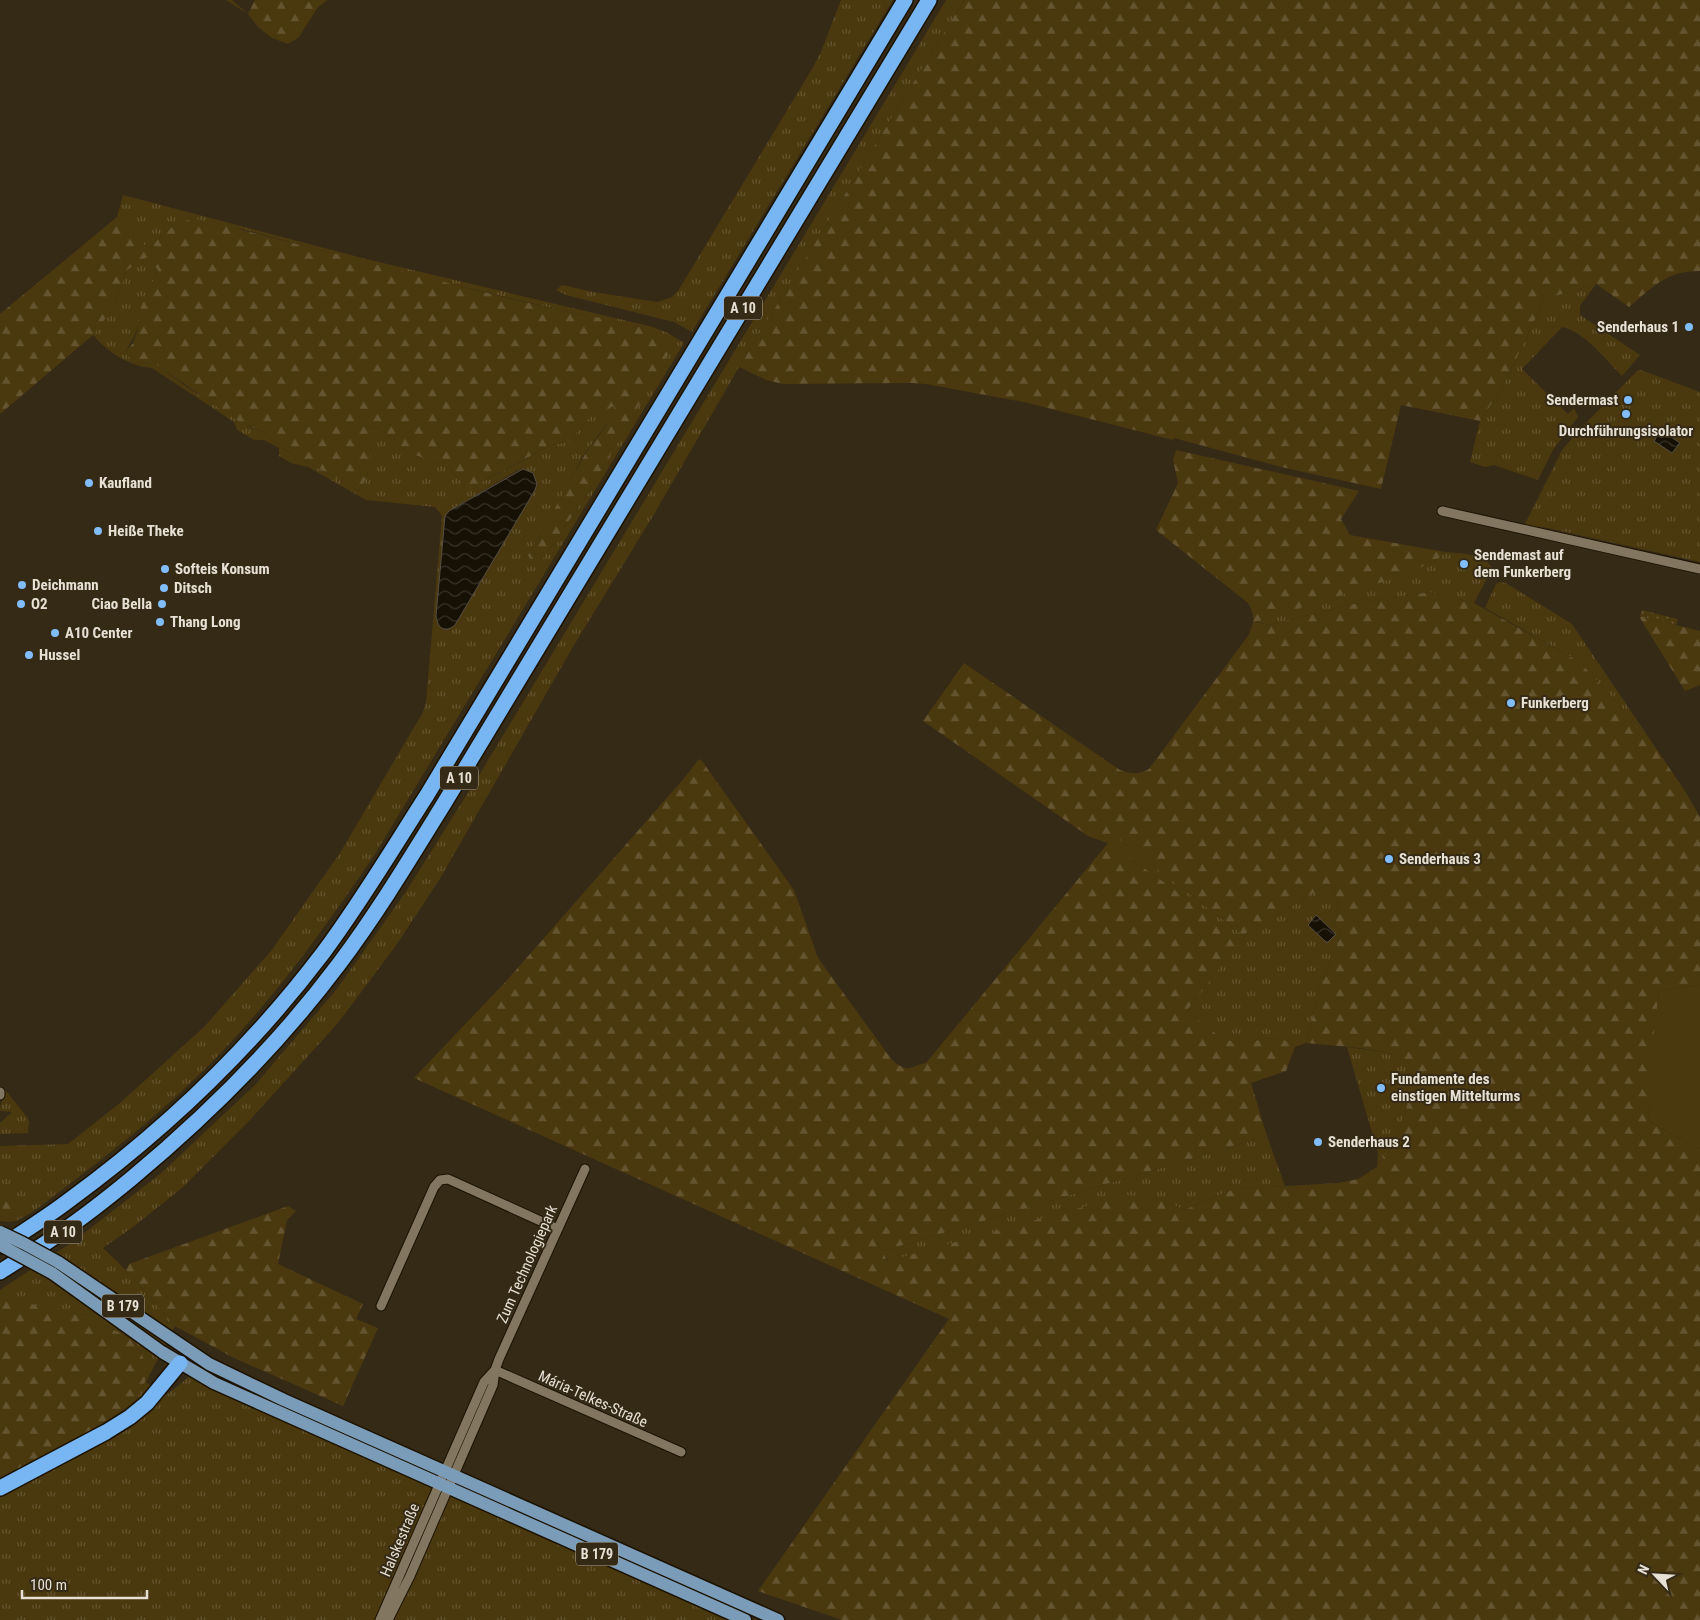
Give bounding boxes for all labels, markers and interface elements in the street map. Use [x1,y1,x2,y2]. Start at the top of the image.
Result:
road number: A 10 [724,296,762,320]
place label: Senderhaus 1 [1597,318,1679,336]
marker: Senderhaus 1 [1683,321,1695,333]
place label: Sendermast [1546,391,1618,409]
marker: Sendermast [1622,394,1634,406]
marker: Durchführungsisolator [1620,408,1632,420]
place label: Durchführungsisolator [1559,422,1693,440]
place label: Kaufland [99,474,152,492]
marker: Kaufland [83,477,95,489]
place label: Heiße Theke [108,522,184,540]
marker: Heiße Theke [92,525,104,537]
place label: Sendemast auf dem Funkerberg [1474,546,1571,581]
marker: Sendemast auf dem Funkerberg [1458,558,1470,570]
place label: Softeis Konsum [175,560,270,578]
marker: Softeis Konsum [159,563,171,575]
place label: Deichmann [32,576,99,594]
marker: Deichmann [16,579,28,591]
place label: Ditsch [174,579,212,597]
marker: Ditsch [158,582,170,594]
place label: O2 [31,595,48,613]
place label: Ciao Bella [91,595,152,613]
marker: O2 [15,598,27,610]
marker: Ciao Bella [156,598,168,610]
place label: Thang Long [170,613,241,631]
marker: Thang Long [154,616,166,628]
place label: A10 Center [65,624,132,642]
marker: A10 Center [49,627,61,639]
place label: Hussel [39,646,80,664]
marker: Hussel [23,649,35,661]
place label: Funkerberg [1521,694,1589,712]
marker: Funkerberg [1505,697,1517,709]
road number: A 10 [440,766,478,790]
place label: Senderhaus 3 [1399,850,1481,868]
marker: Senderhaus 3 [1383,853,1395,865]
place label: Fundamente des einstigen Mittelturms [1391,1070,1520,1105]
marker: Fundamente des einstigen Mittelturms [1375,1082,1387,1094]
place label: Senderhaus 2 [1328,1133,1410,1151]
marker: Senderhaus 2 [1312,1136,1324,1148]
street label: Zum Technologiepark [493,1202,561,1326]
road number: A 10 [44,1220,82,1244]
road number: B 179 [102,1294,144,1318]
street label: Mária-Telkes-Straße [536,1367,650,1431]
street label: Halskestraße [376,1501,424,1579]
road number: B 179 [576,1542,618,1566]
north arrow [1630,1550,1680,1600]
text: N [1634,1562,1652,1577]
scale bar [22,1568,148,1600]
text: 100 m [30,1576,67,1594]

